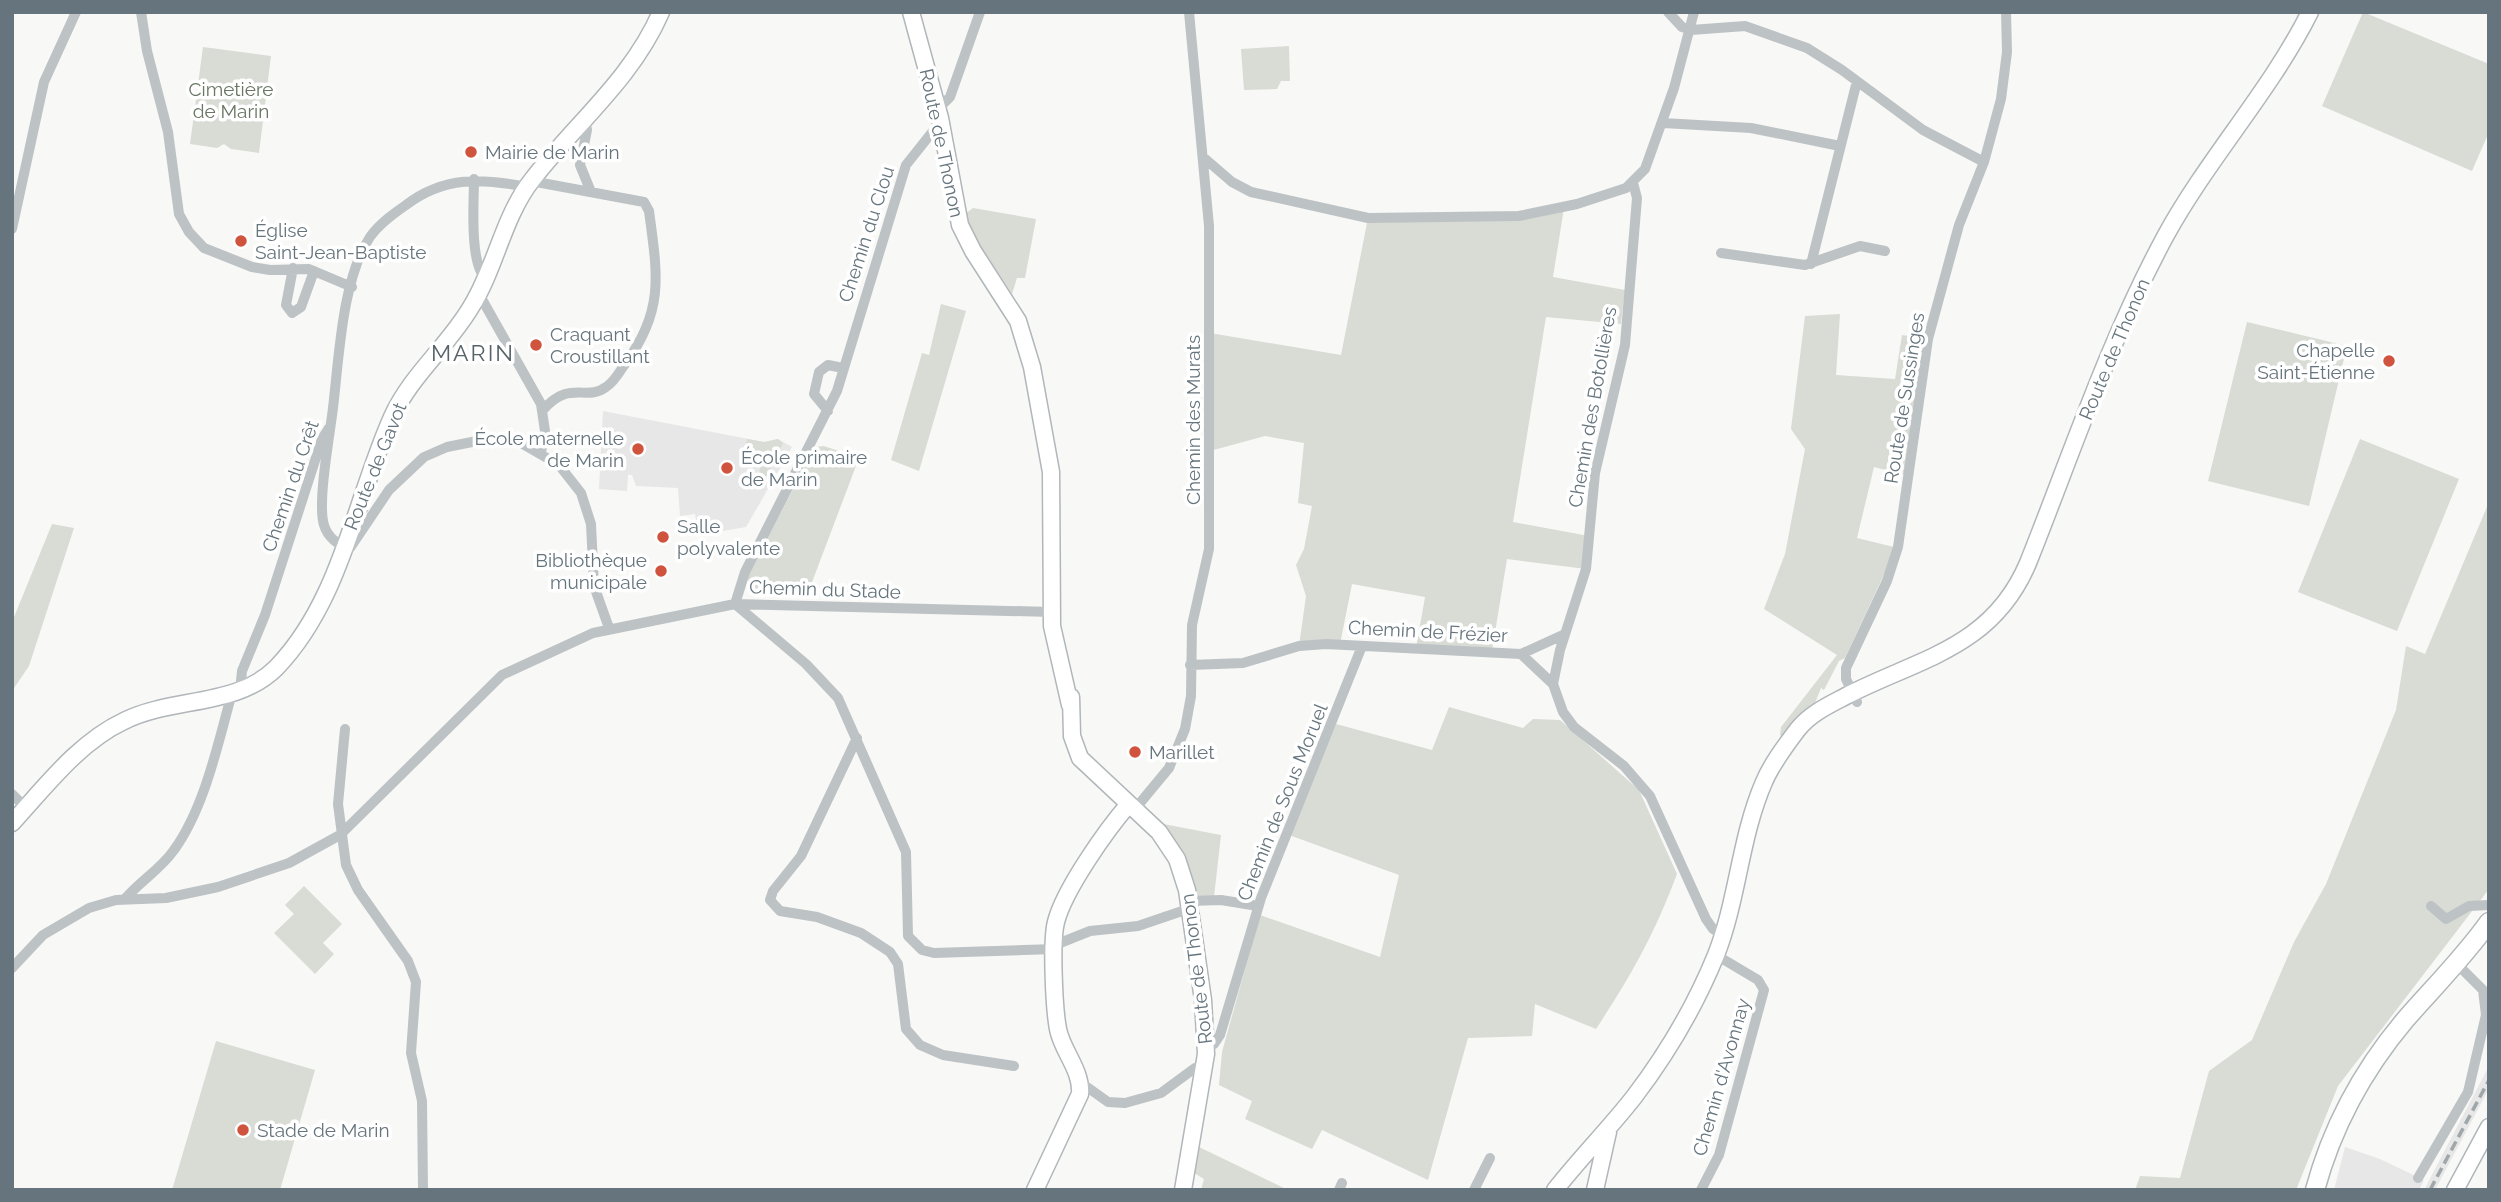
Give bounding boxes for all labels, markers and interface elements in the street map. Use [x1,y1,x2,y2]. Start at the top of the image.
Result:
street label: Route de Thonon [915,67,969,219]
park label: Cimetière de Marin [189,78,273,122]
place label: Mairie de Marin [485,141,620,163]
marker: Mairie de Marin [463,144,479,160]
street label: Chemin du Clou [834,163,898,305]
place label: Église Saint-Jean-Baptiste [255,219,427,263]
marker: Église Saint-Jean-Baptiste [233,233,249,249]
street label: Route de Thonon [2074,275,2154,423]
street label: Chemin des Botollières [1564,305,1620,509]
street label: Route de Sussinges [1880,311,1928,485]
place label: Craquant Croustillant [550,323,650,367]
street label: Chemin des Murats [1182,335,1204,505]
marker: Craquant Croustillant [528,337,544,353]
district label: MARIN [431,339,515,366]
place label: Chapelle Saint-Étienne [2257,339,2375,383]
marker: Chapelle Saint-Étienne [2381,353,2397,369]
street label: Route de Gavot [339,398,411,533]
street label: Chemin du Crêt [257,417,323,555]
place label: École maternelle de Marin [474,427,624,471]
marker: École maternelle de Marin [630,441,646,457]
place label: École primaire de Marin [741,446,867,490]
marker: École primaire de Marin [719,460,735,476]
place label: Salle polyvalente [677,515,780,559]
marker: Salle polyvalente [655,529,671,545]
place label: Bibliothèque municipale [535,549,647,593]
marker: Bibliothèque municipale [653,563,669,579]
street label: Chemin du Stade [749,575,901,603]
street label: Chemin de Frézier [1348,616,1509,646]
street label: Chemin de Sous Moruel [1232,699,1332,904]
place label: Marillet [1149,741,1215,763]
marker: Marillet [1127,744,1143,760]
street label: Route de Thonon [1176,892,1216,1046]
street label: Chemin d'Avonnay [1688,996,1754,1158]
place label: Stade de Marin [257,1119,390,1141]
marker: Stade de Marin [235,1122,251,1138]

